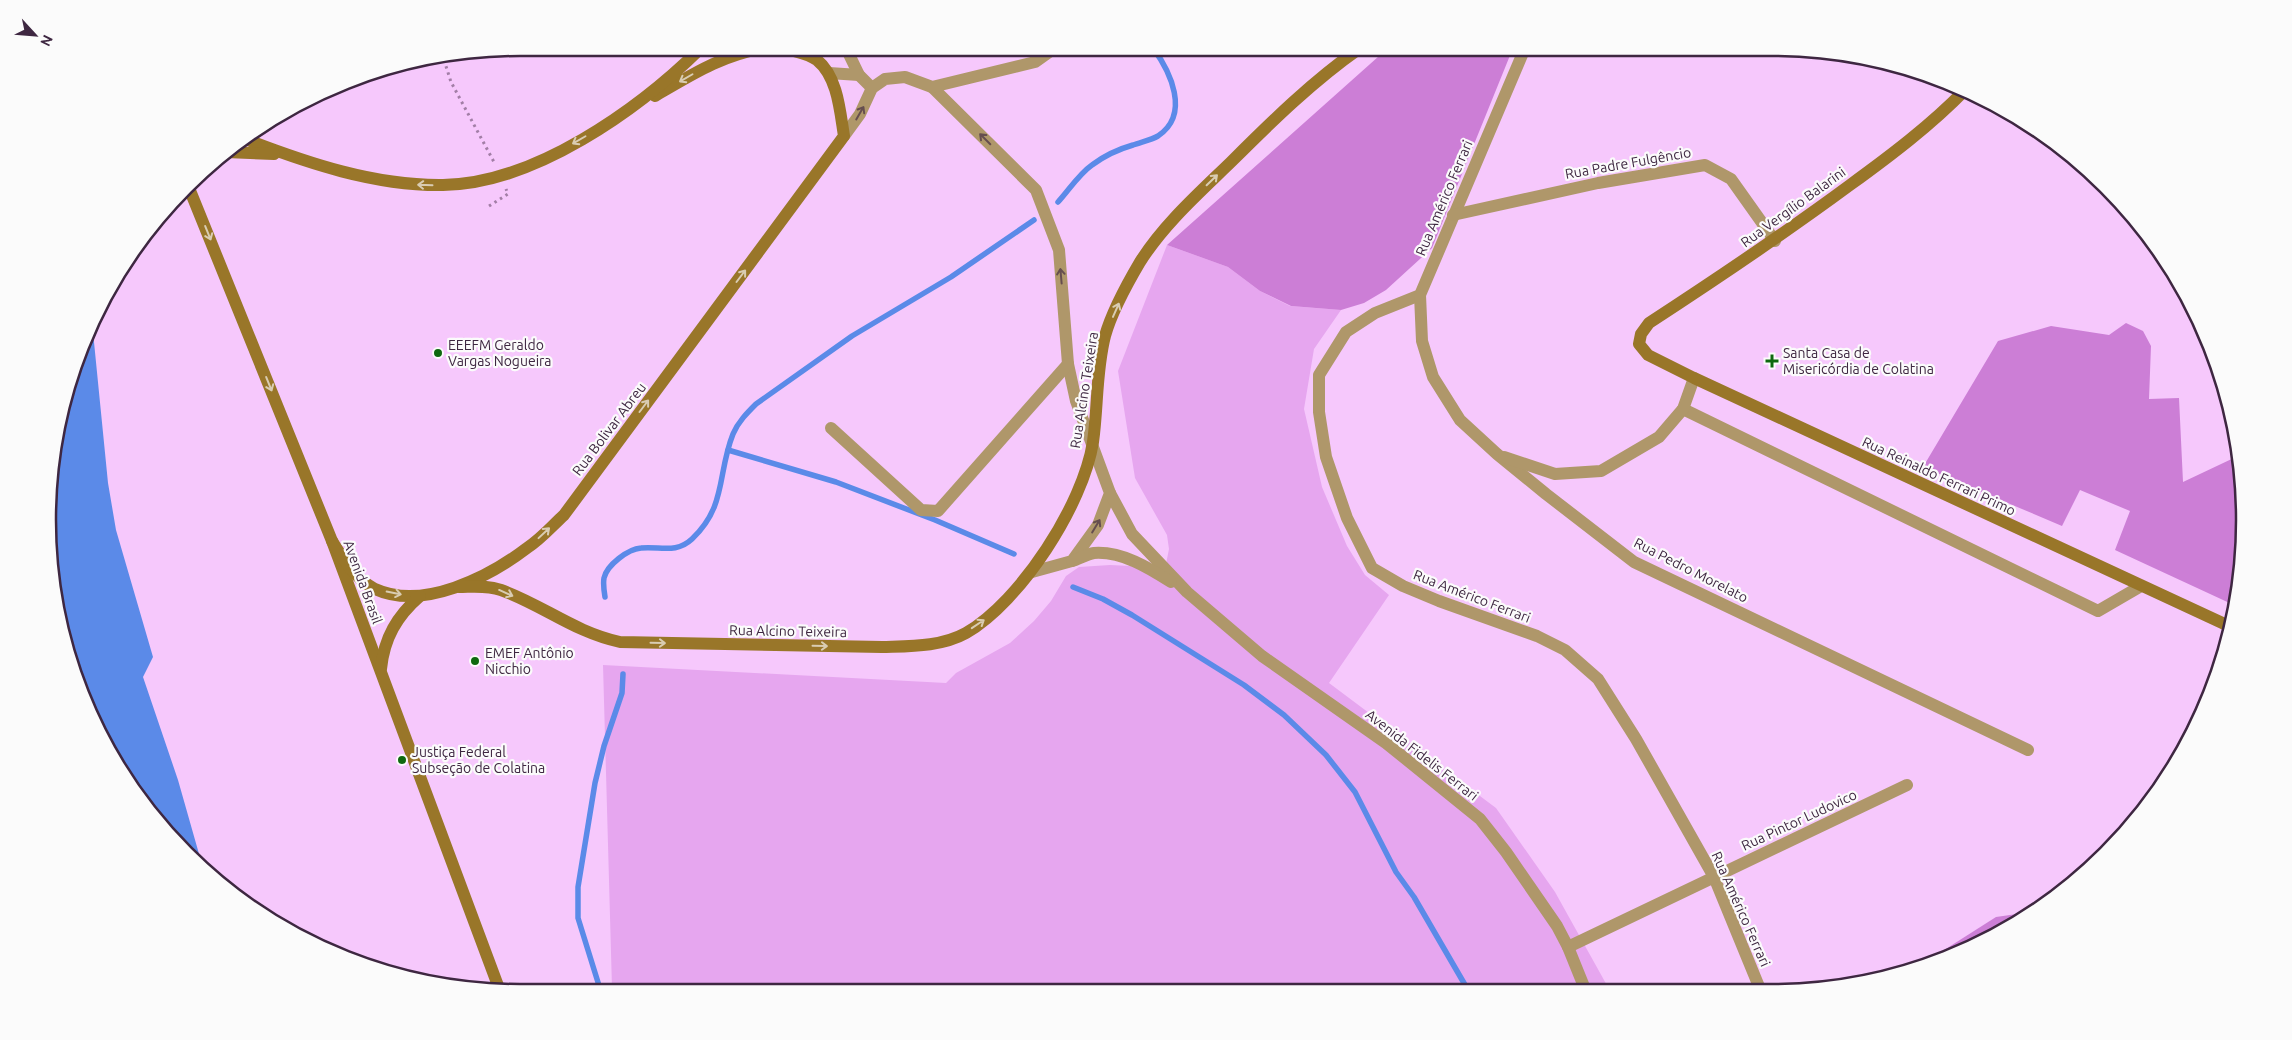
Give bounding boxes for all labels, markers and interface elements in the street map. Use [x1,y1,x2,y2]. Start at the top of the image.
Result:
north arrow [10,10,60,60]
text: N [37,32,56,49]
one-way arrow [680,73,694,83]
one-way arrow [855,107,865,121]
one-way arrow [979,133,991,145]
one-way arrow [573,136,587,146]
street label: Rua Américo Ferrari [1412,138,1476,258]
street label: Rua Padre Fulgêncio [1564,144,1692,182]
street label: Rua Vergílio Balarini [1738,164,1848,250]
one-way arrow [1206,174,1218,186]
one-way arrow [418,180,434,189]
one-way arrow [204,225,214,240]
one-way arrow [1056,268,1066,284]
one-way arrow [736,269,746,283]
one-way arrow [1112,303,1122,318]
street label: Rua Alcino Teixeira [1067,330,1101,450]
place label: EEEFM Geraldo Vargas Nogueira [448,337,552,369]
place label: Santa Casa de Misericórdia de Colatina [1783,345,1934,377]
marker: EEEFM Geraldo Vargas Nogueira [432,347,444,359]
marker: Santa Casa de Misericórdia de Colatina [1765,354,1779,368]
one-way arrow [265,376,274,391]
street label: Rua Bolivar Abreu [569,379,649,479]
one-way arrow [639,399,649,413]
street label: Rua Reinaldo Ferrari Primo [1860,433,2018,519]
one-way arrow [1091,520,1101,534]
one-way arrow [537,527,550,539]
street label: Rua Pedro Morelato [1631,534,1751,606]
street label: Avenida Brasil [340,538,386,626]
street label: Rua Américo Ferrari [1411,566,1533,626]
one-way arrow [498,588,513,598]
one-way arrow [385,589,401,598]
one-way arrow [971,619,985,629]
street label: Rua Alcino Teixeira [729,622,847,640]
one-way arrow [650,638,666,648]
one-way arrow [812,641,828,651]
place label: EMEF Antônio Nicchio [485,645,574,677]
marker: EMEF Antônio Nicchio [469,655,481,667]
street label: Avenida Fidelis Ferrari [1363,706,1481,804]
place label: Justiça Federal Subseção de Colatina [412,744,545,776]
marker: Justiça Federal Subseção de Colatina [396,754,408,766]
street label: Rua Pintor Ludovico [1739,786,1859,854]
street label: Rua Américo Ferrari [1708,849,1774,969]

